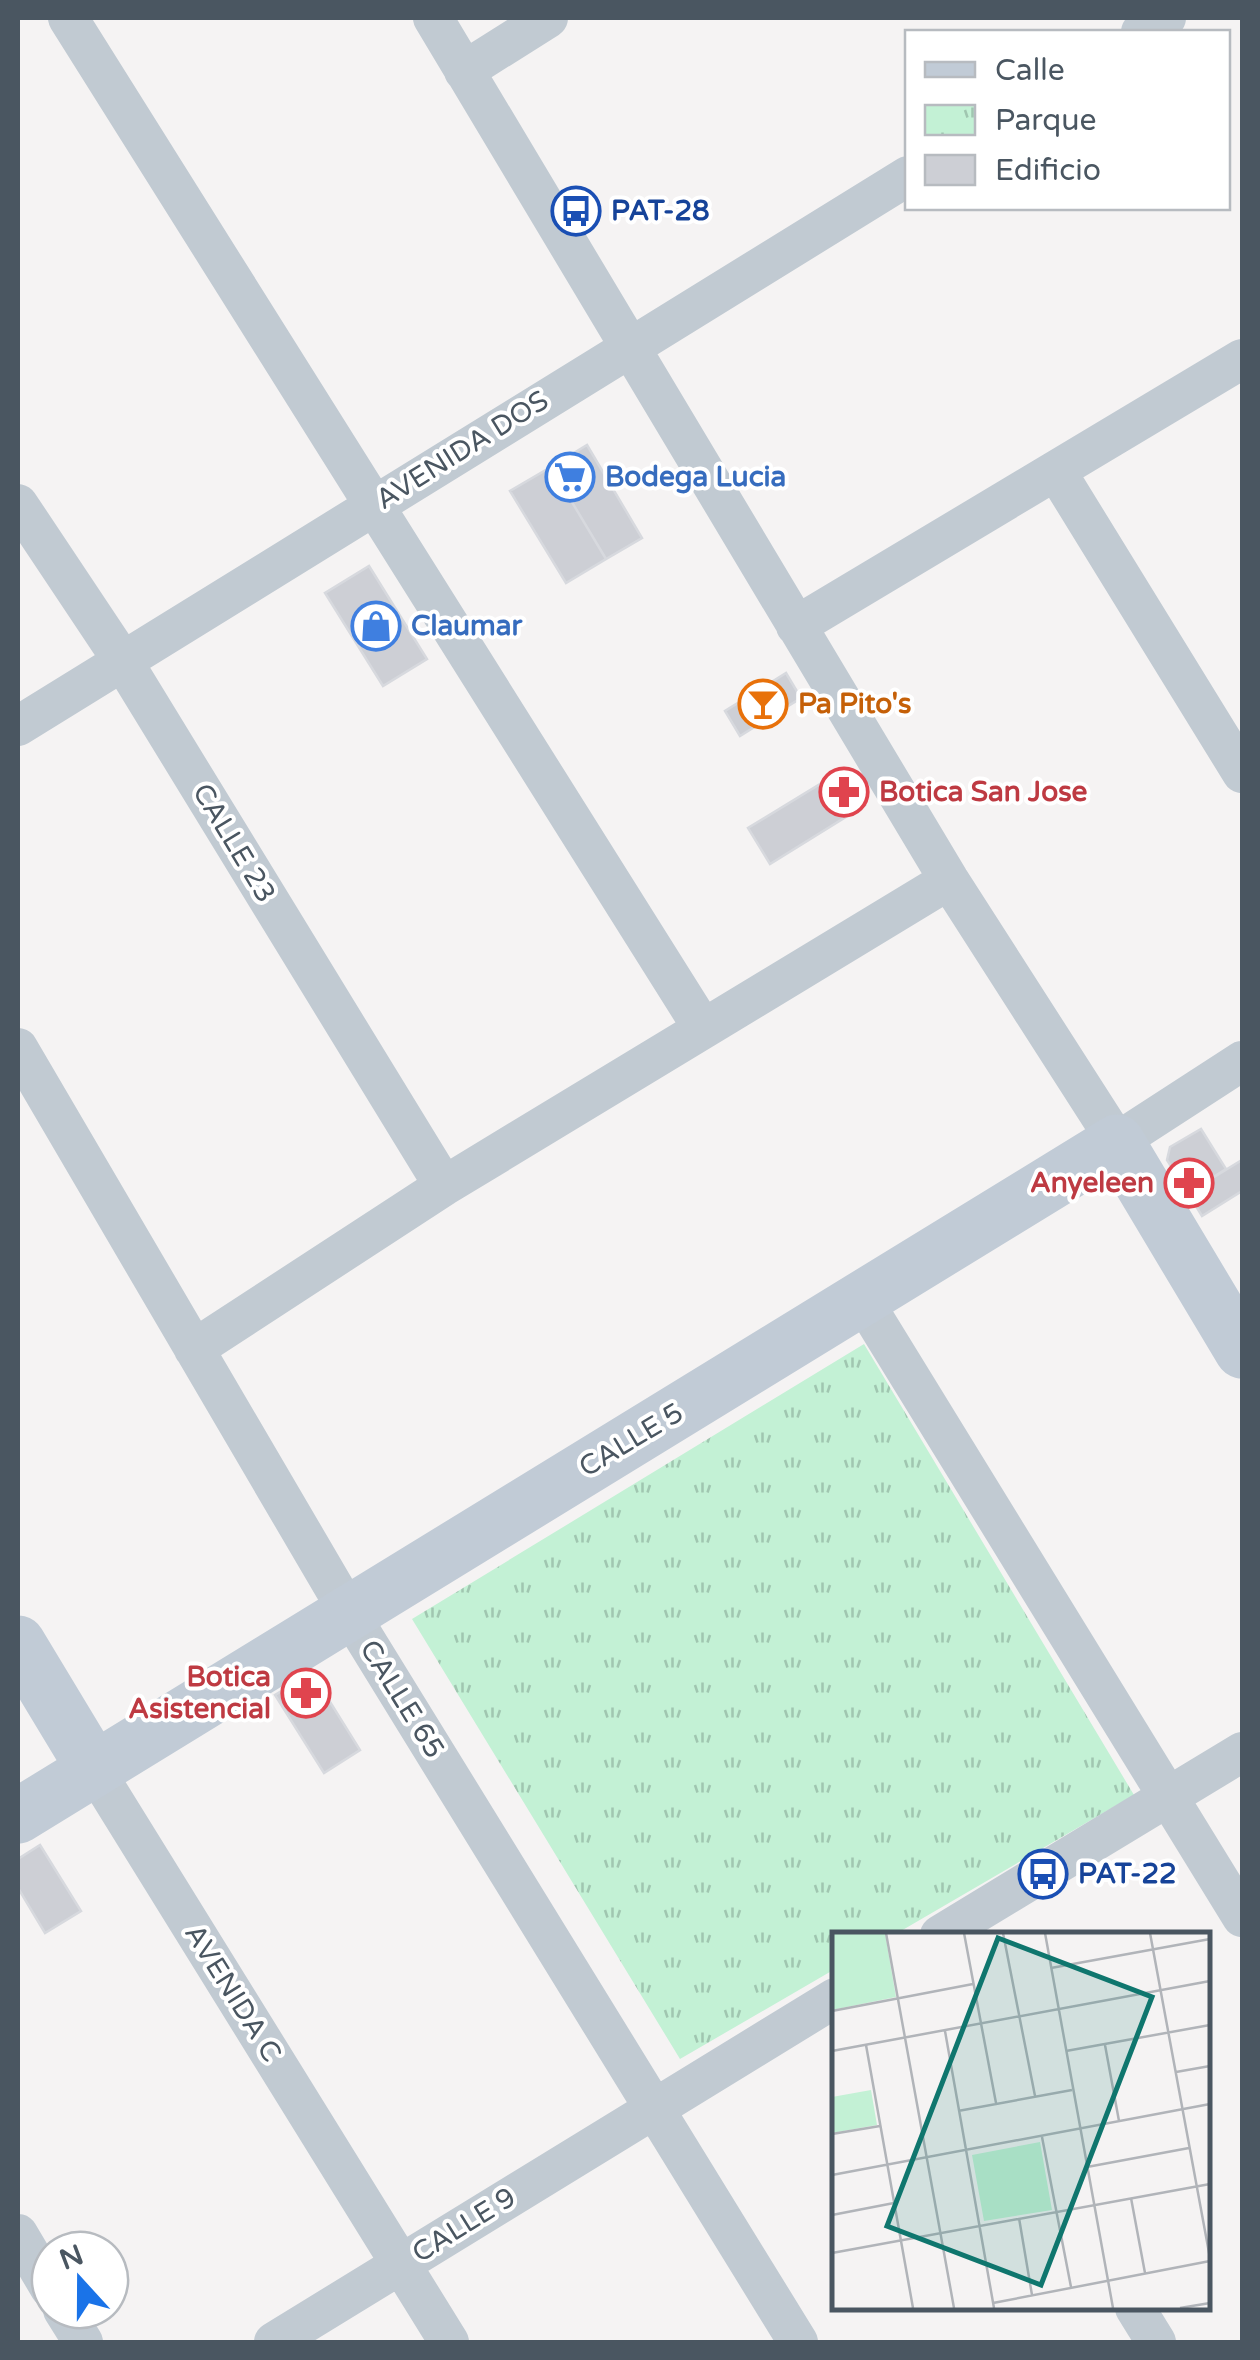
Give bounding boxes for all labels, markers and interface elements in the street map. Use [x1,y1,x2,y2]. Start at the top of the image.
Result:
legend [905,30,1230,210]
text: Calle [995,52,1065,89]
text: Parque [995,102,1096,139]
text: Edificio [995,152,1101,189]
bus stop icon: PAT-28 [550,185,602,237]
place label: PAT-28 [611,194,710,228]
street label: AVENIDA DOS [369,383,555,517]
supermarket icon: Bodega Lucia [544,451,596,503]
place label: Bodega Lucia [605,460,786,494]
shop icon: Claumar [350,600,402,652]
place label: Claumar [411,609,524,643]
bar icon: Pa Pito's [737,678,789,730]
place label: Pa Pito's [798,687,912,721]
pharmacy icon: Botica San Jose [818,766,870,818]
place label: Botica San Jose [879,775,1088,809]
street label: CALLE 23 [185,777,283,909]
pharmacy icon: Anyeleen [1163,1157,1215,1209]
place label: Anyeleen [1030,1166,1154,1200]
street label: CALLE 5 [573,1396,689,1484]
street label: CALLE 65 [352,1634,452,1764]
place label: Botica Asistencial [128,1660,271,1726]
pharmacy icon: Botica Asistencial [280,1667,332,1719]
bus stop icon: PAT-22 [1017,1848,1069,1900]
place label: PAT-22 [1078,1857,1177,1891]
street label: AVENIDA C [177,1918,289,2068]
inset map [832,1932,1210,2310]
street label: CALLE 9 [406,2180,522,2270]
north arrow [30,2230,130,2330]
text: N [55,2238,88,2277]

